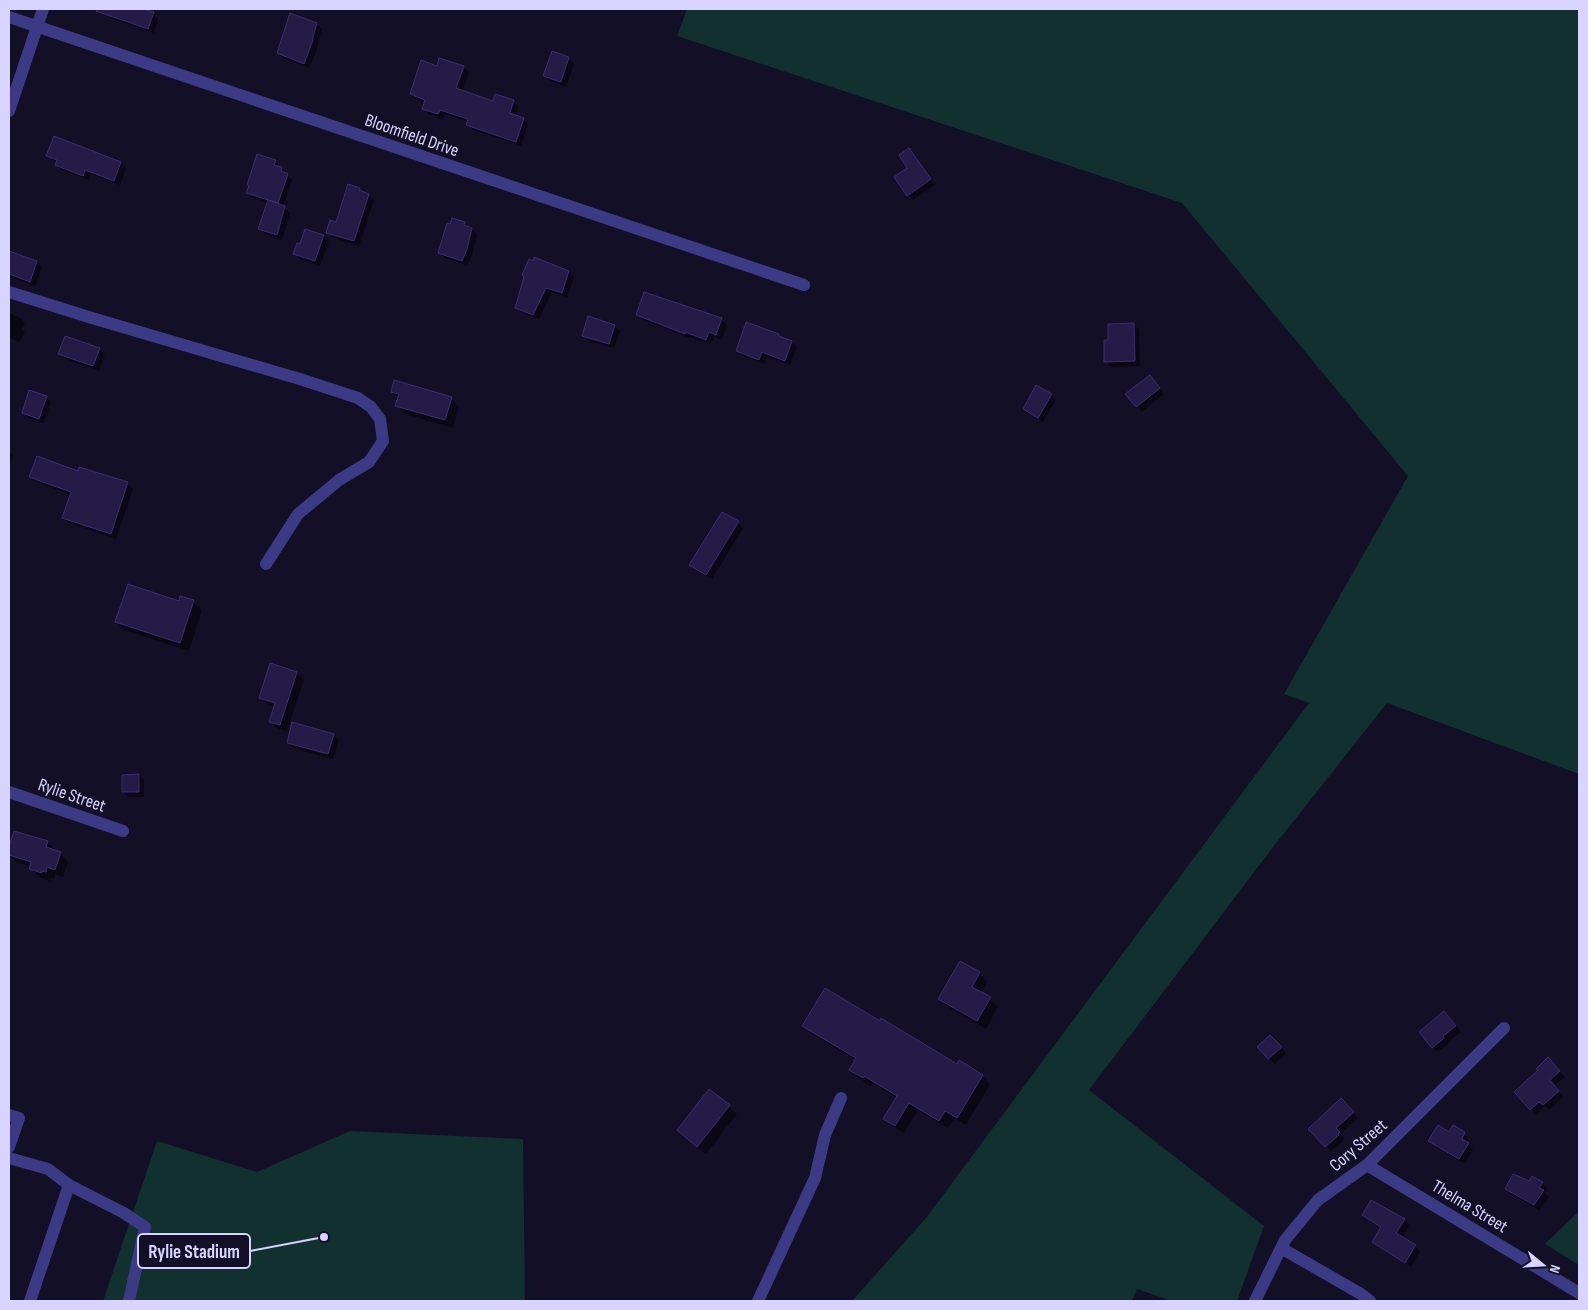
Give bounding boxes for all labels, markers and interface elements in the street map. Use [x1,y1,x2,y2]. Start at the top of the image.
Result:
street label: Bloomfield Drive [362,110,462,161]
street label: Rylie Street [35,774,109,817]
street label: Cory Street [1325,1114,1392,1176]
street label: Thelma Street [1428,1176,1512,1238]
callout: Rylie Stadium [138,1234,250,1268]
north arrow [1518,1240,1568,1290]
text: Rylie Stadium [148,1241,240,1264]
text: N [1546,1263,1564,1275]

